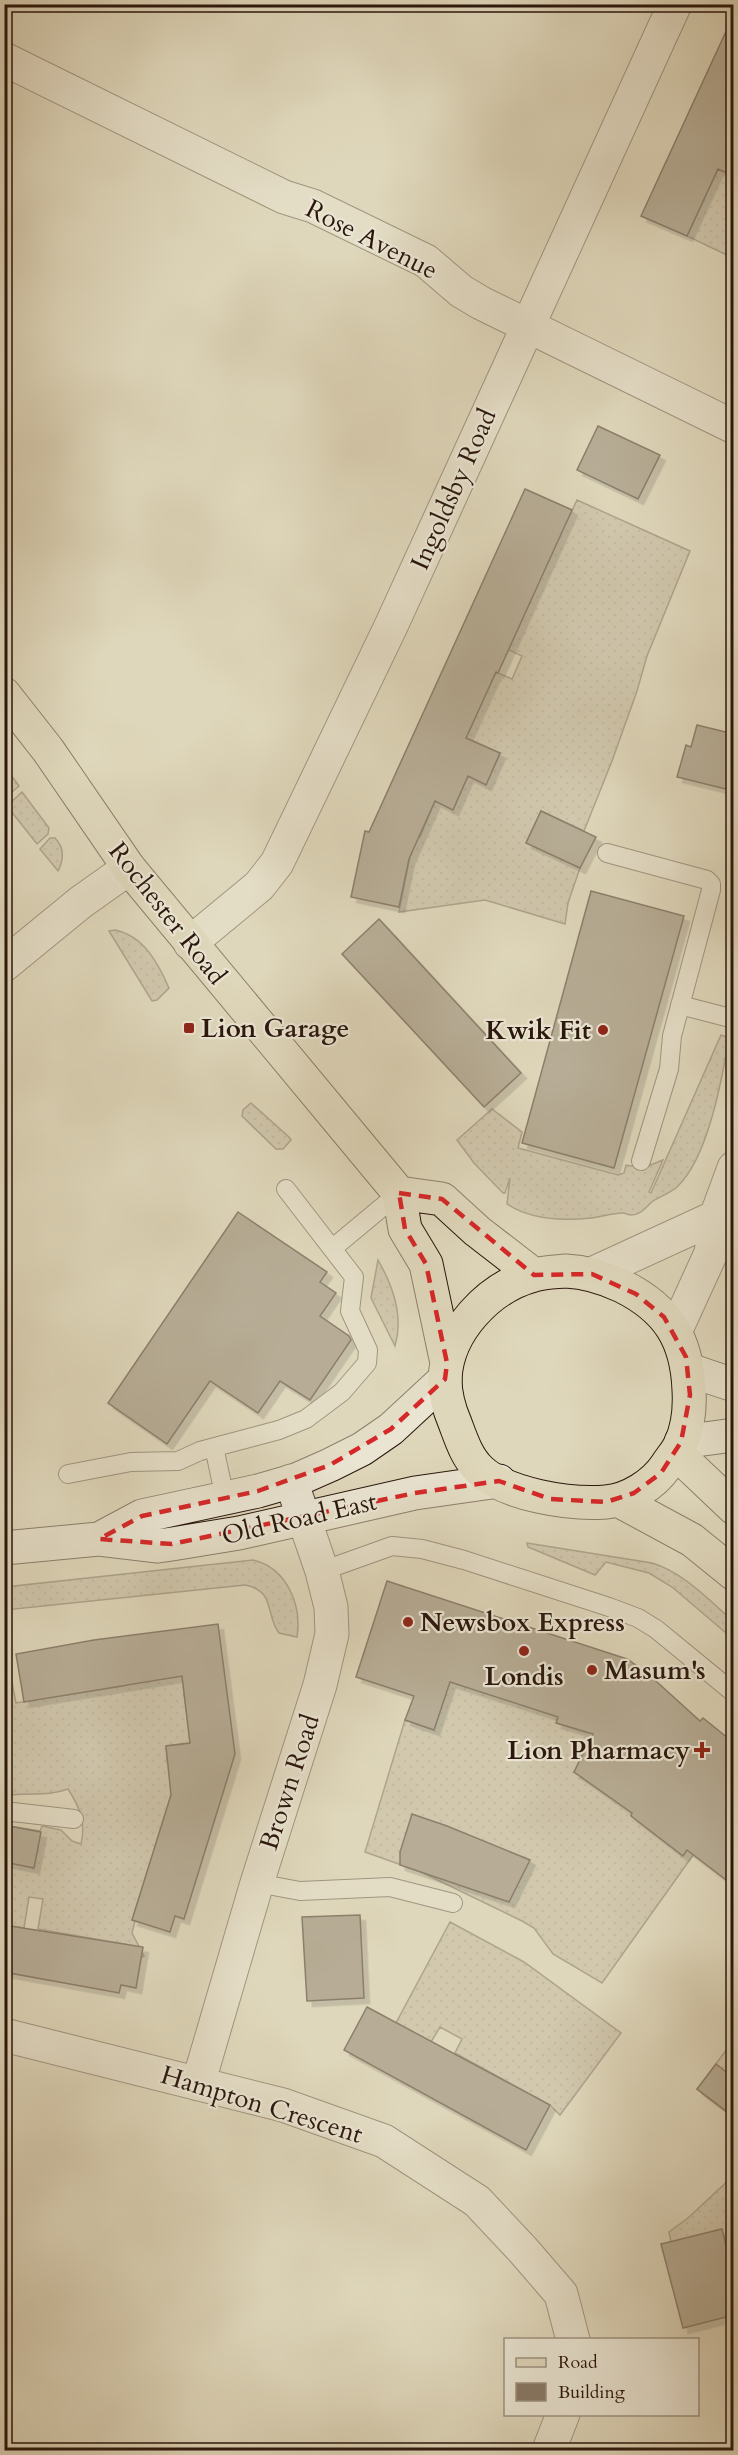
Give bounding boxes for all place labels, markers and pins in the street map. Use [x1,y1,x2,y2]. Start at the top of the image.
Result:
place label: Lion Garage [201,1011,349,1046]
place label: Kwik Fit [485,1013,591,1048]
marker: Lion Garage [182,1021,196,1035]
marker: Kwik Fit [596,1023,610,1037]
place label: Newsbox Express [420,1605,625,1640]
marker: Newsbox Express [401,1615,415,1629]
marker: Londis [517,1644,531,1658]
place label: Masum's [604,1653,706,1688]
place label: Londis [484,1659,564,1694]
marker: Masum's [585,1663,599,1677]
place label: Lion Pharmacy [507,1733,690,1768]
marker: Lion Pharmacy [695,1743,709,1757]

